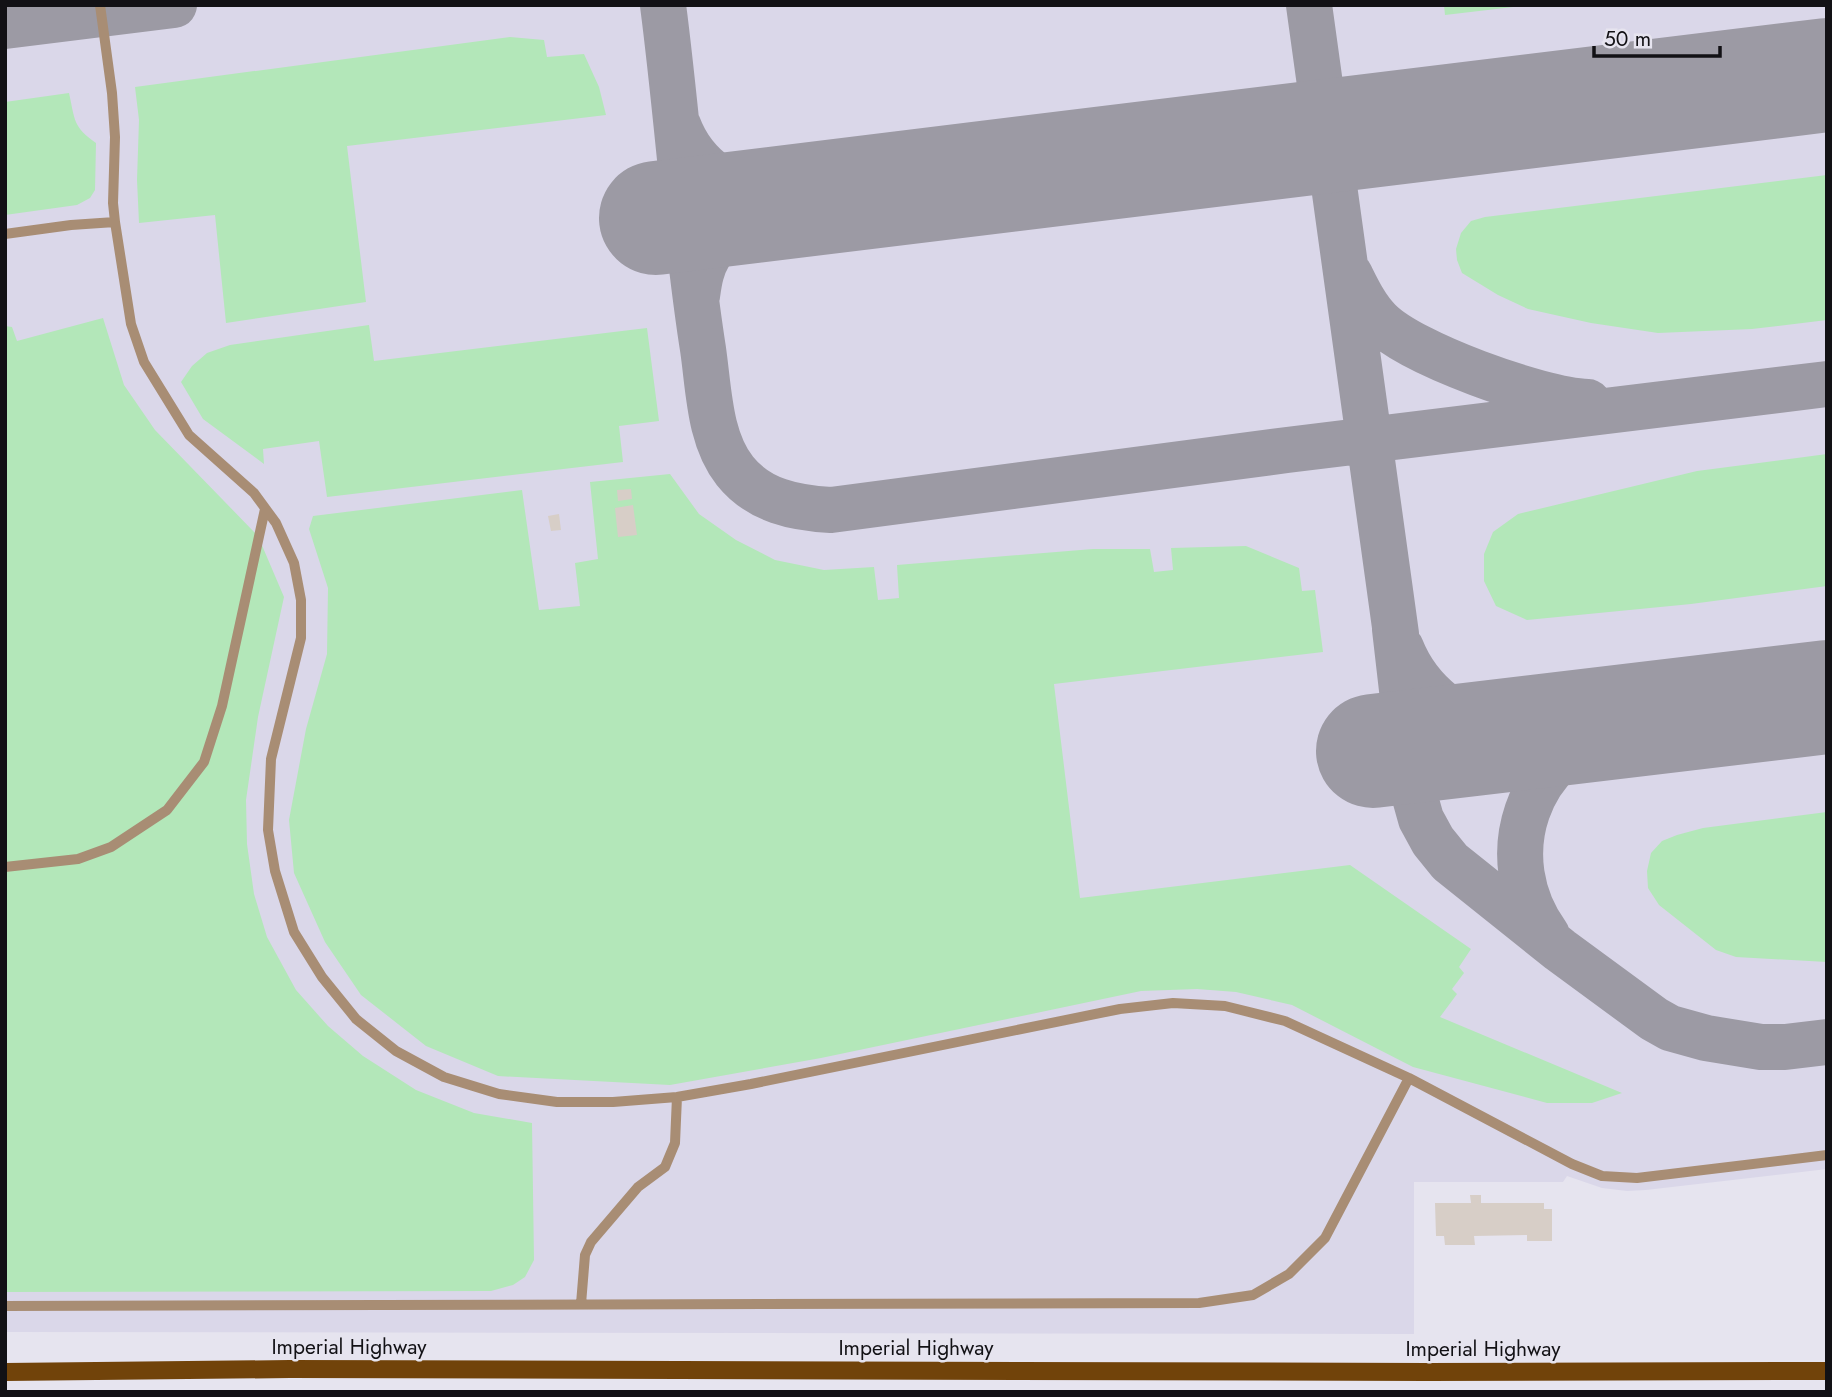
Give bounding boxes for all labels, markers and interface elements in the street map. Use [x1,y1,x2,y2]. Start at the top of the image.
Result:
scale bar [1594,14,1720,58]
text: 50 m [1604,24,1651,54]
street label: Imperial Highway [271,1332,427,1362]
street label: Imperial Highway [838,1333,994,1363]
street label: Imperial Highway [1405,1334,1561,1364]

